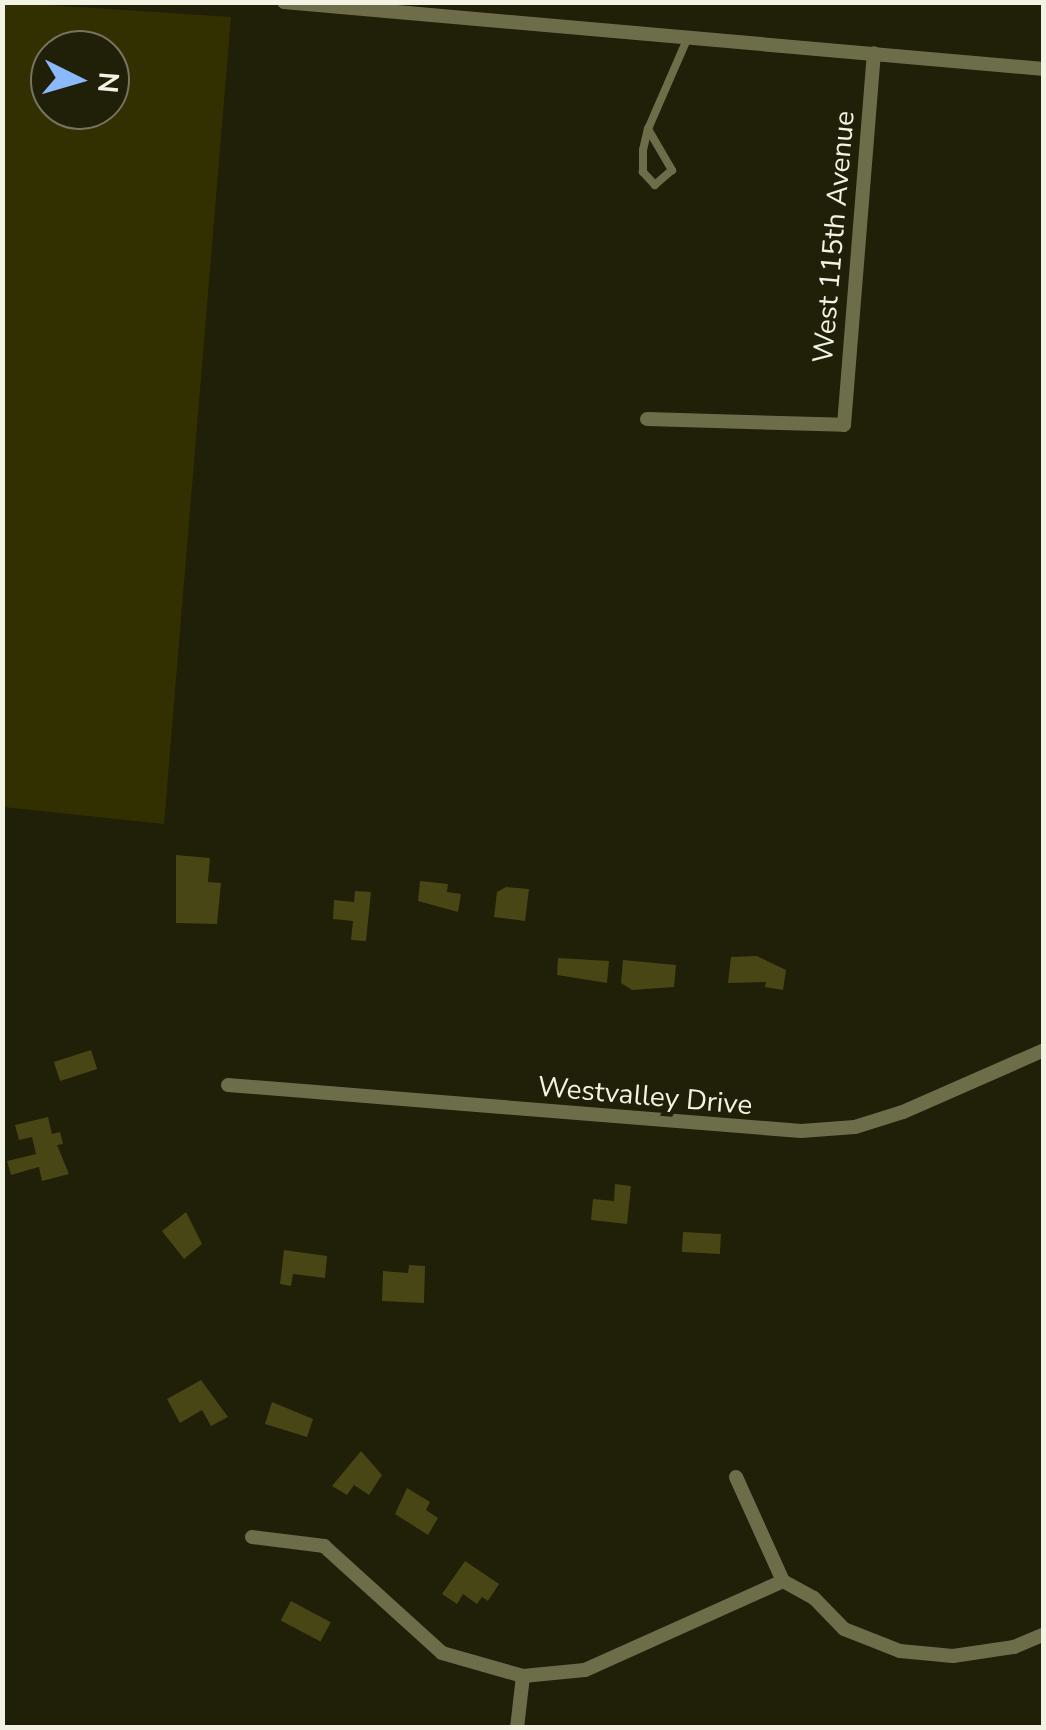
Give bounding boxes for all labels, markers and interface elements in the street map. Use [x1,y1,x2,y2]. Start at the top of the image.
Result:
north arrow [30,30,130,130]
text: N [88,70,128,95]
street label: West 115th Avenue [806,110,862,364]
street label: Westvalley Drive [536,1070,754,1122]

